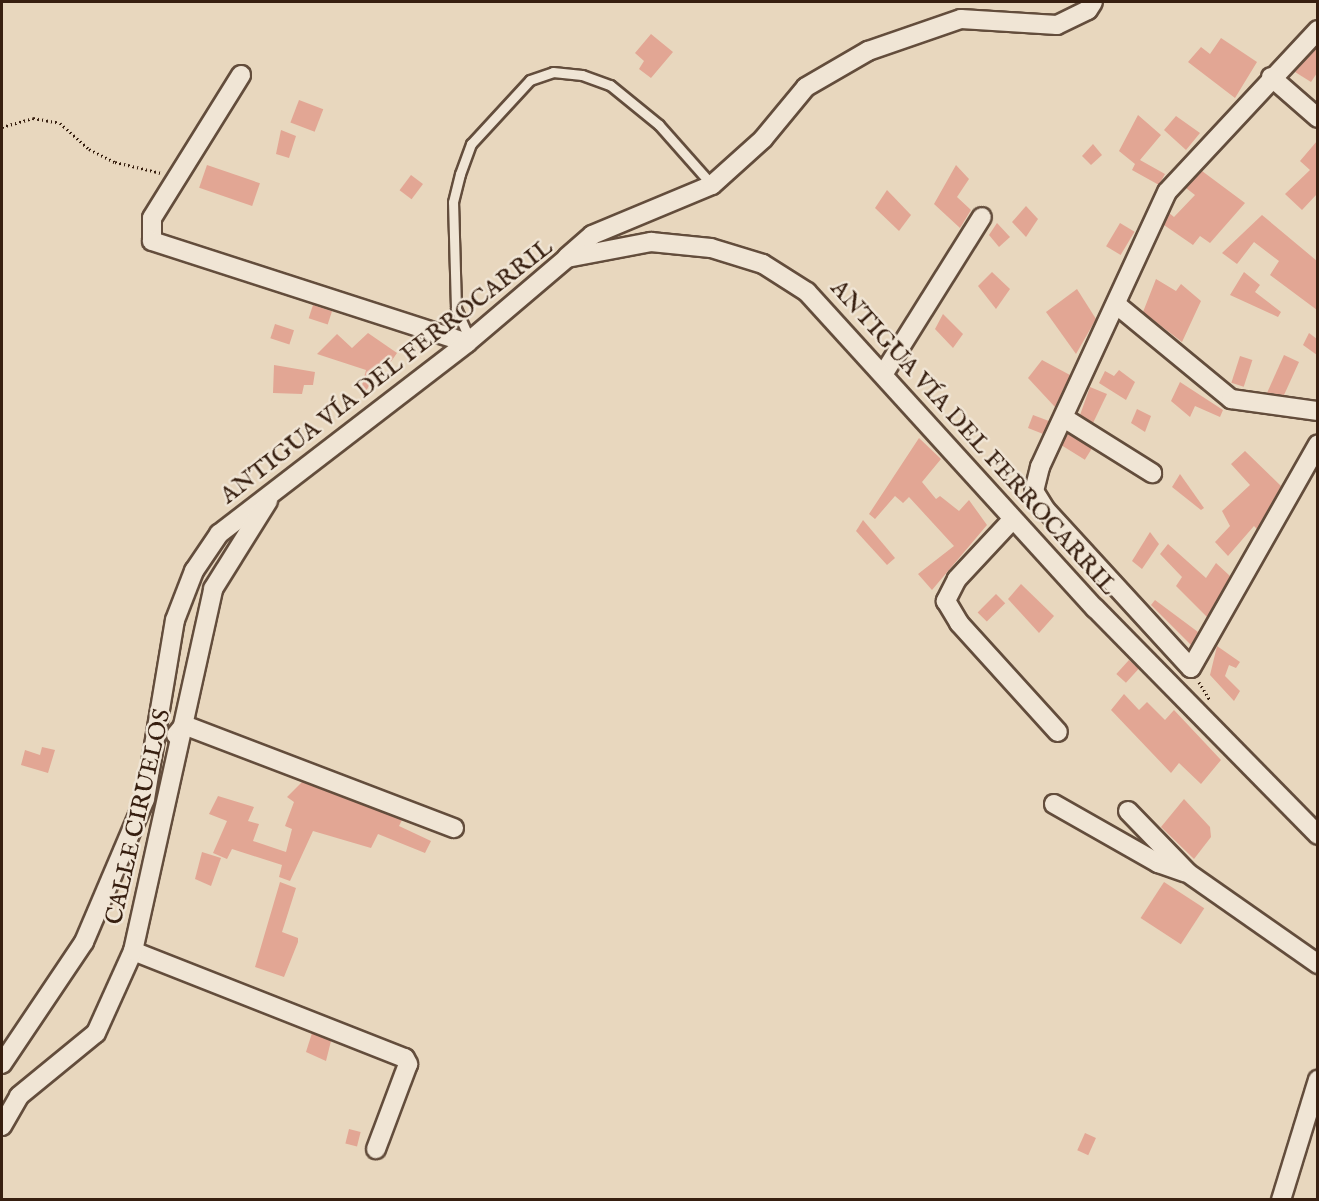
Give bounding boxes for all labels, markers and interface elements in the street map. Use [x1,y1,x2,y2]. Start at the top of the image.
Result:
street label: ANTIGUA VÍA DEL FERROCARRIL [215,233,559,511]
street label: ANTIGUA VÍA DEL FERROCARRIL [824,274,1122,602]
street label: CALLE CIRUELOS [100,706,178,928]

